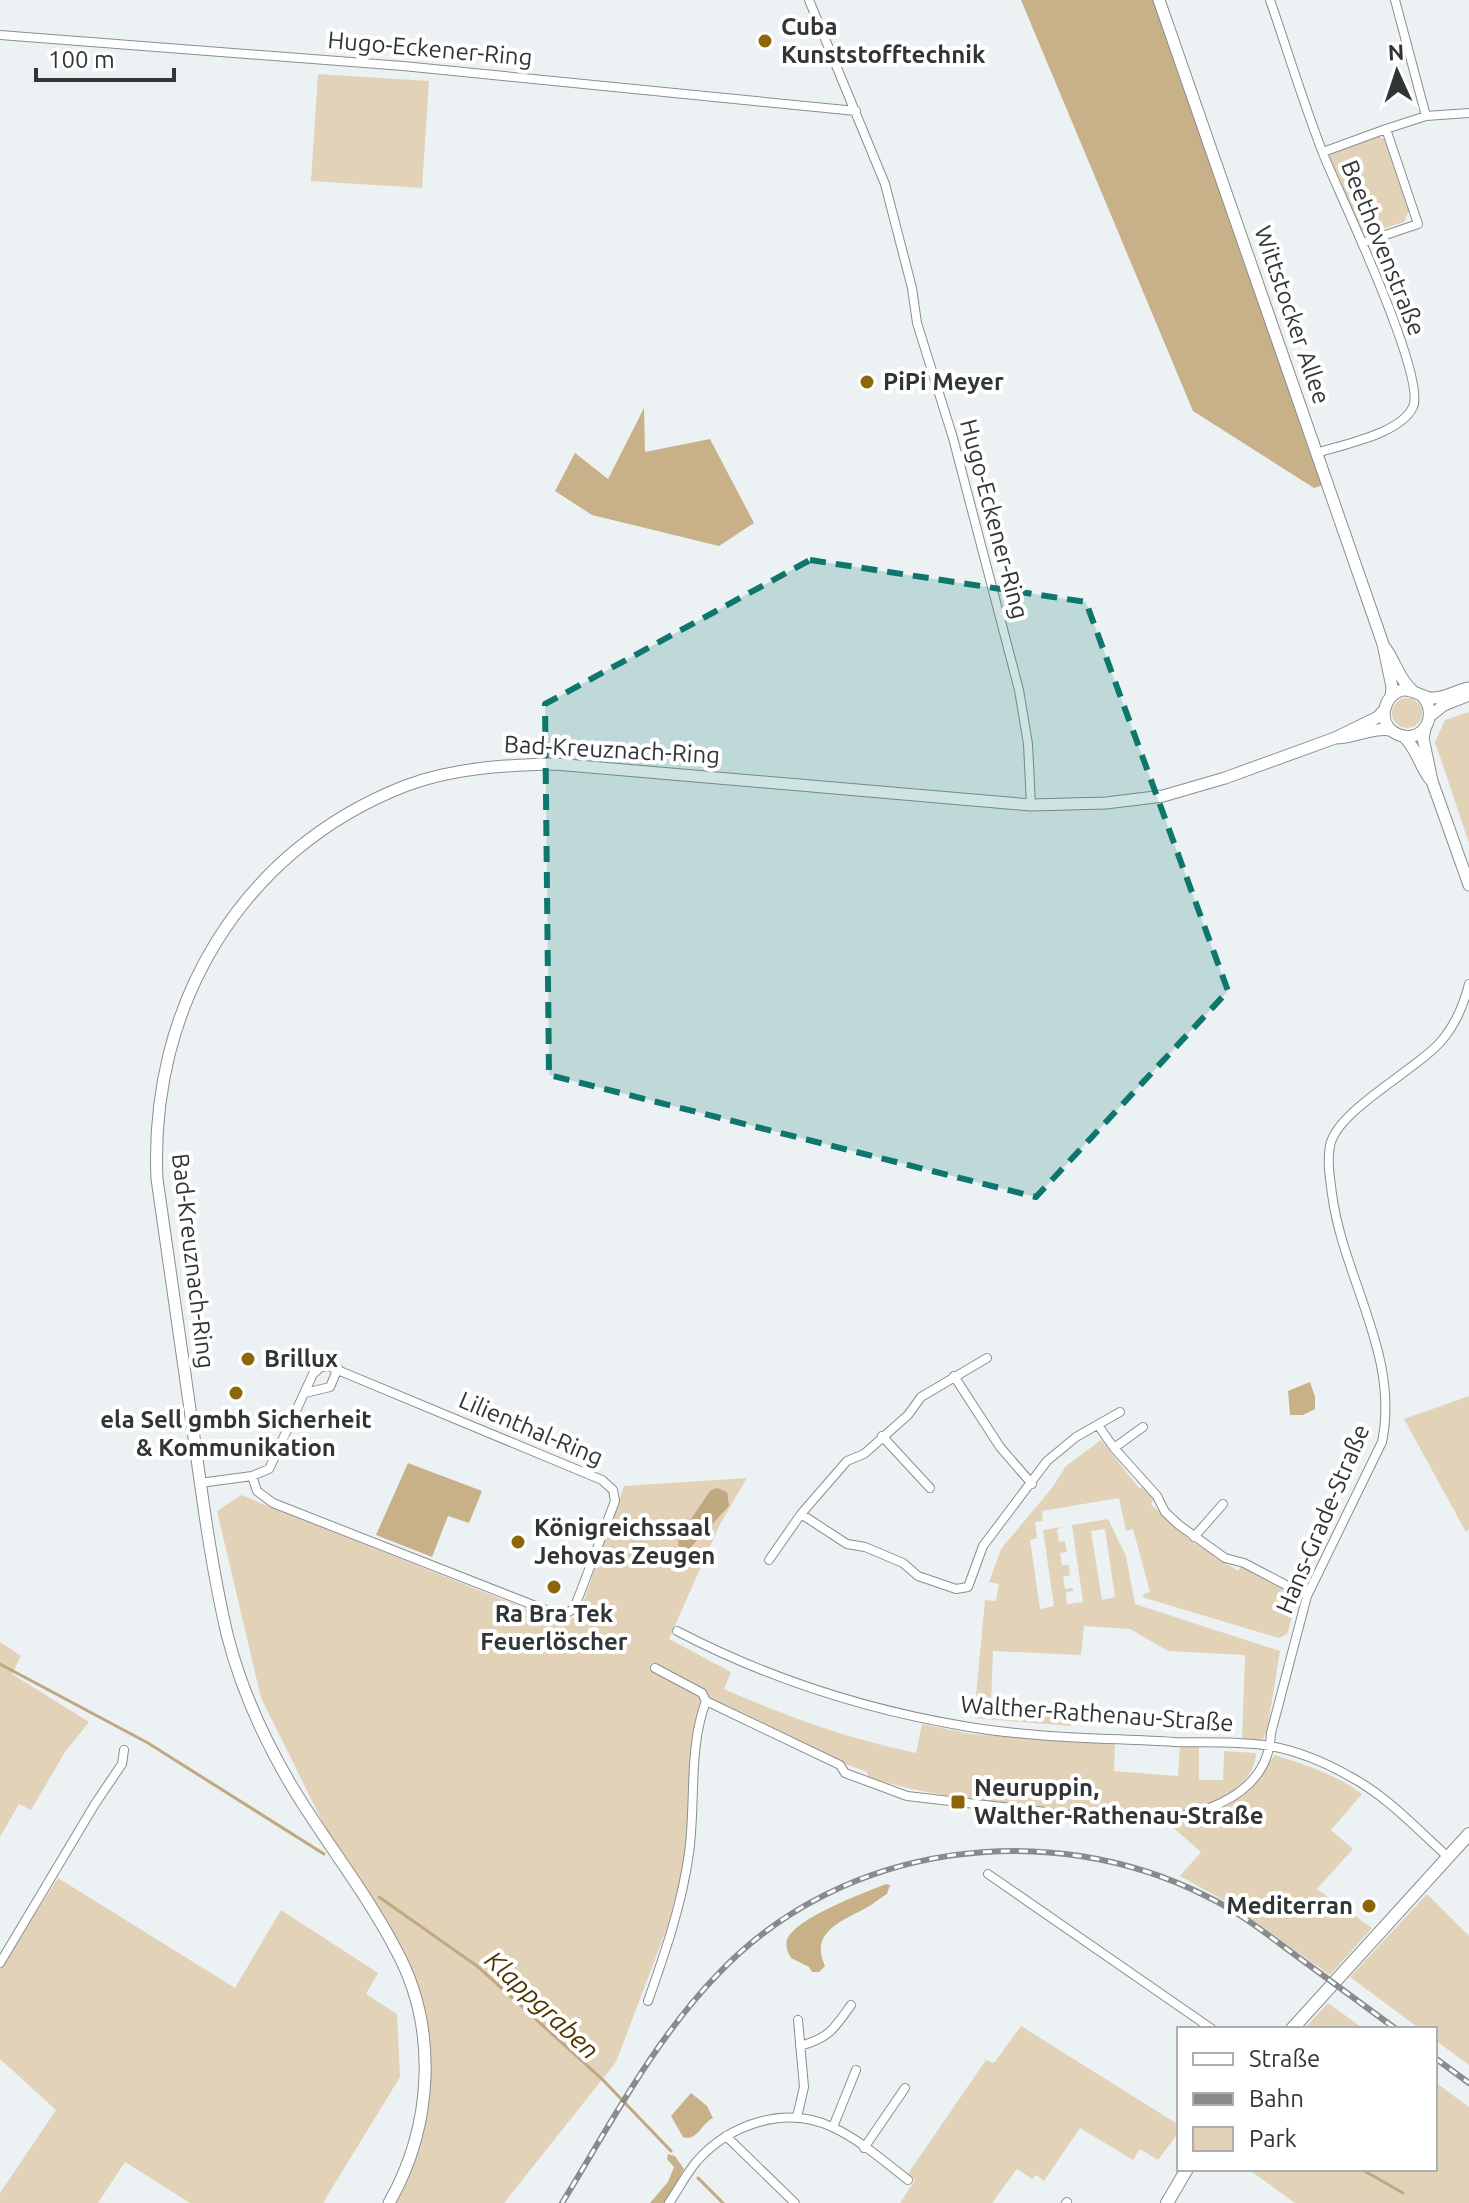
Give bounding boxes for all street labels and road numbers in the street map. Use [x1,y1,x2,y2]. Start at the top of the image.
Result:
street label: Hugo-Eckener-Ring [326,26,534,71]
street label: Beethovenstraße [1336,156,1431,339]
street label: Wittstocker Allee [1249,222,1336,407]
street label: Hugo-Eckener-Ring [955,416,1034,622]
street label: Bad-Kreuznach-Ring [503,730,721,769]
street label: Bad-Kreuznach-Ring [167,1152,220,1370]
street label: Lilienthal-Ring [455,1386,607,1471]
street label: Hans-Grade-Straße [1270,1420,1375,1617]
street label: Walther-Rathenau-Straße [960,1690,1235,1737]

